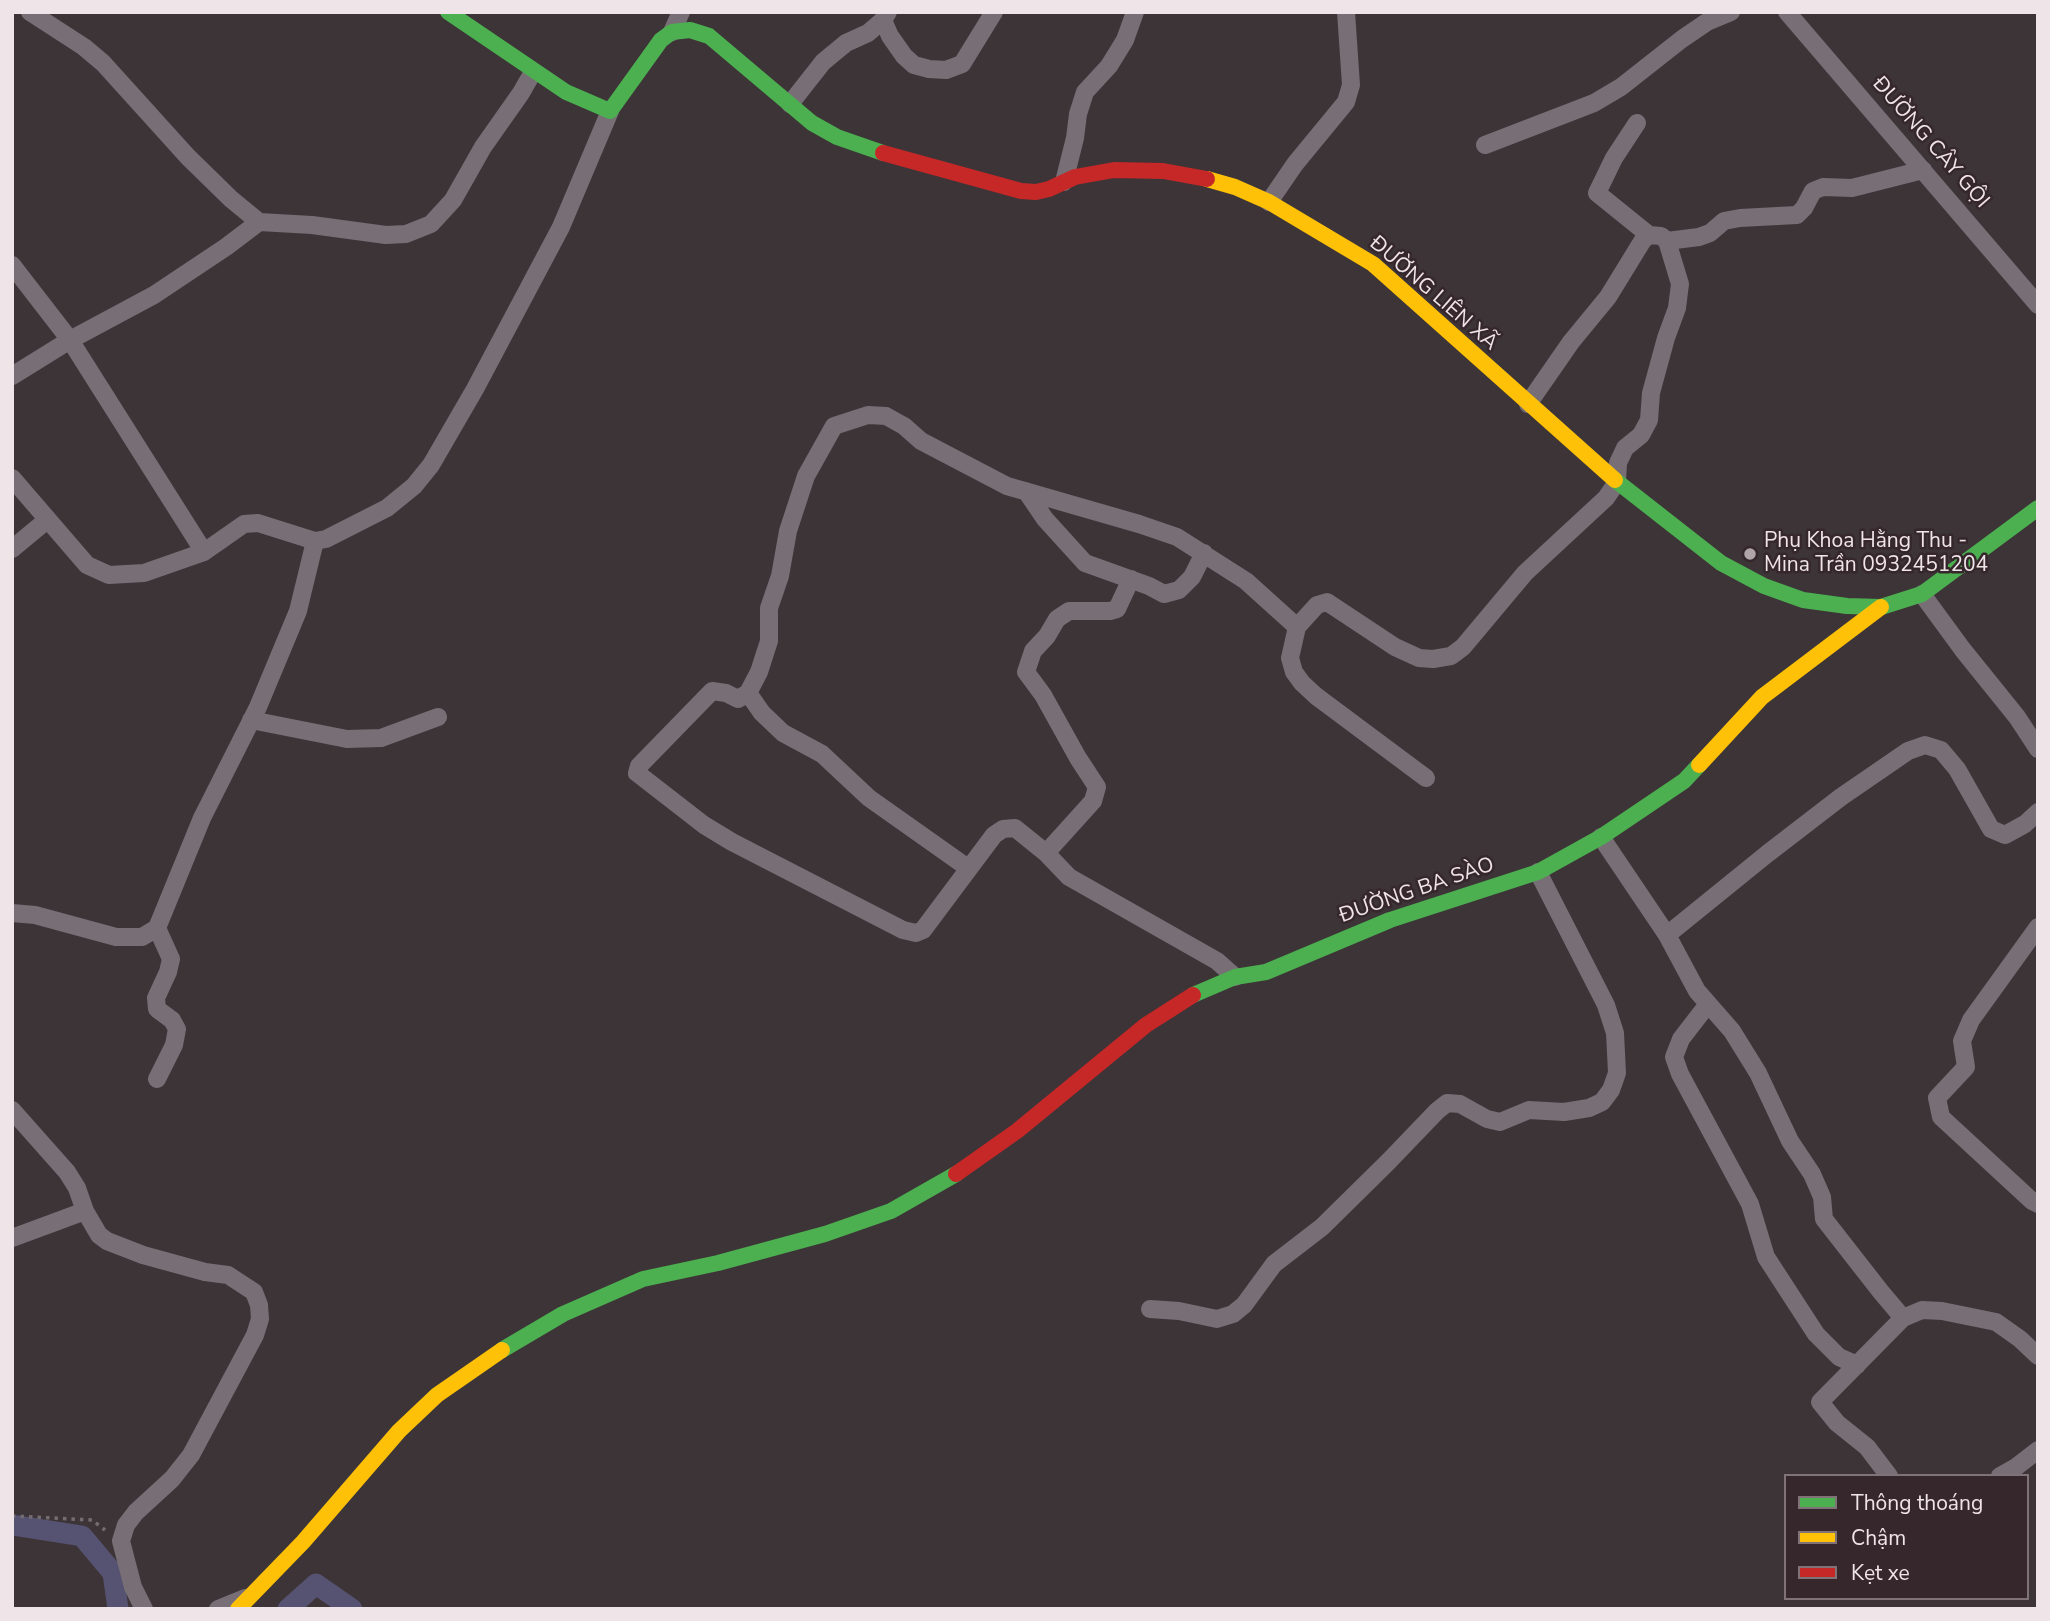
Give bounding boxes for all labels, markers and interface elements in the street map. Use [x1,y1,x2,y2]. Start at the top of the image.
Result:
street label: ĐƯỜNG CÂY GỘI [1866,72,1994,214]
street label: ĐƯỜNG LIÊN XÃ [1364,231,1502,357]
place label: Phụ Khoa Hằng Thu - Mina Trần 0932451204 [1764,529,1988,579]
marker: Phụ Khoa Hằng Thu - Mina Trần 0932451204 [1742,546,1758,562]
street label: ĐƯỜNG BA SÀO [1336,853,1498,929]
legend [1784,1474,2029,1600]
text: Thông thoáng [1851,1489,1983,1517]
text: Chậm [1851,1524,1906,1552]
text: Kẹt xe [1851,1559,1910,1587]

